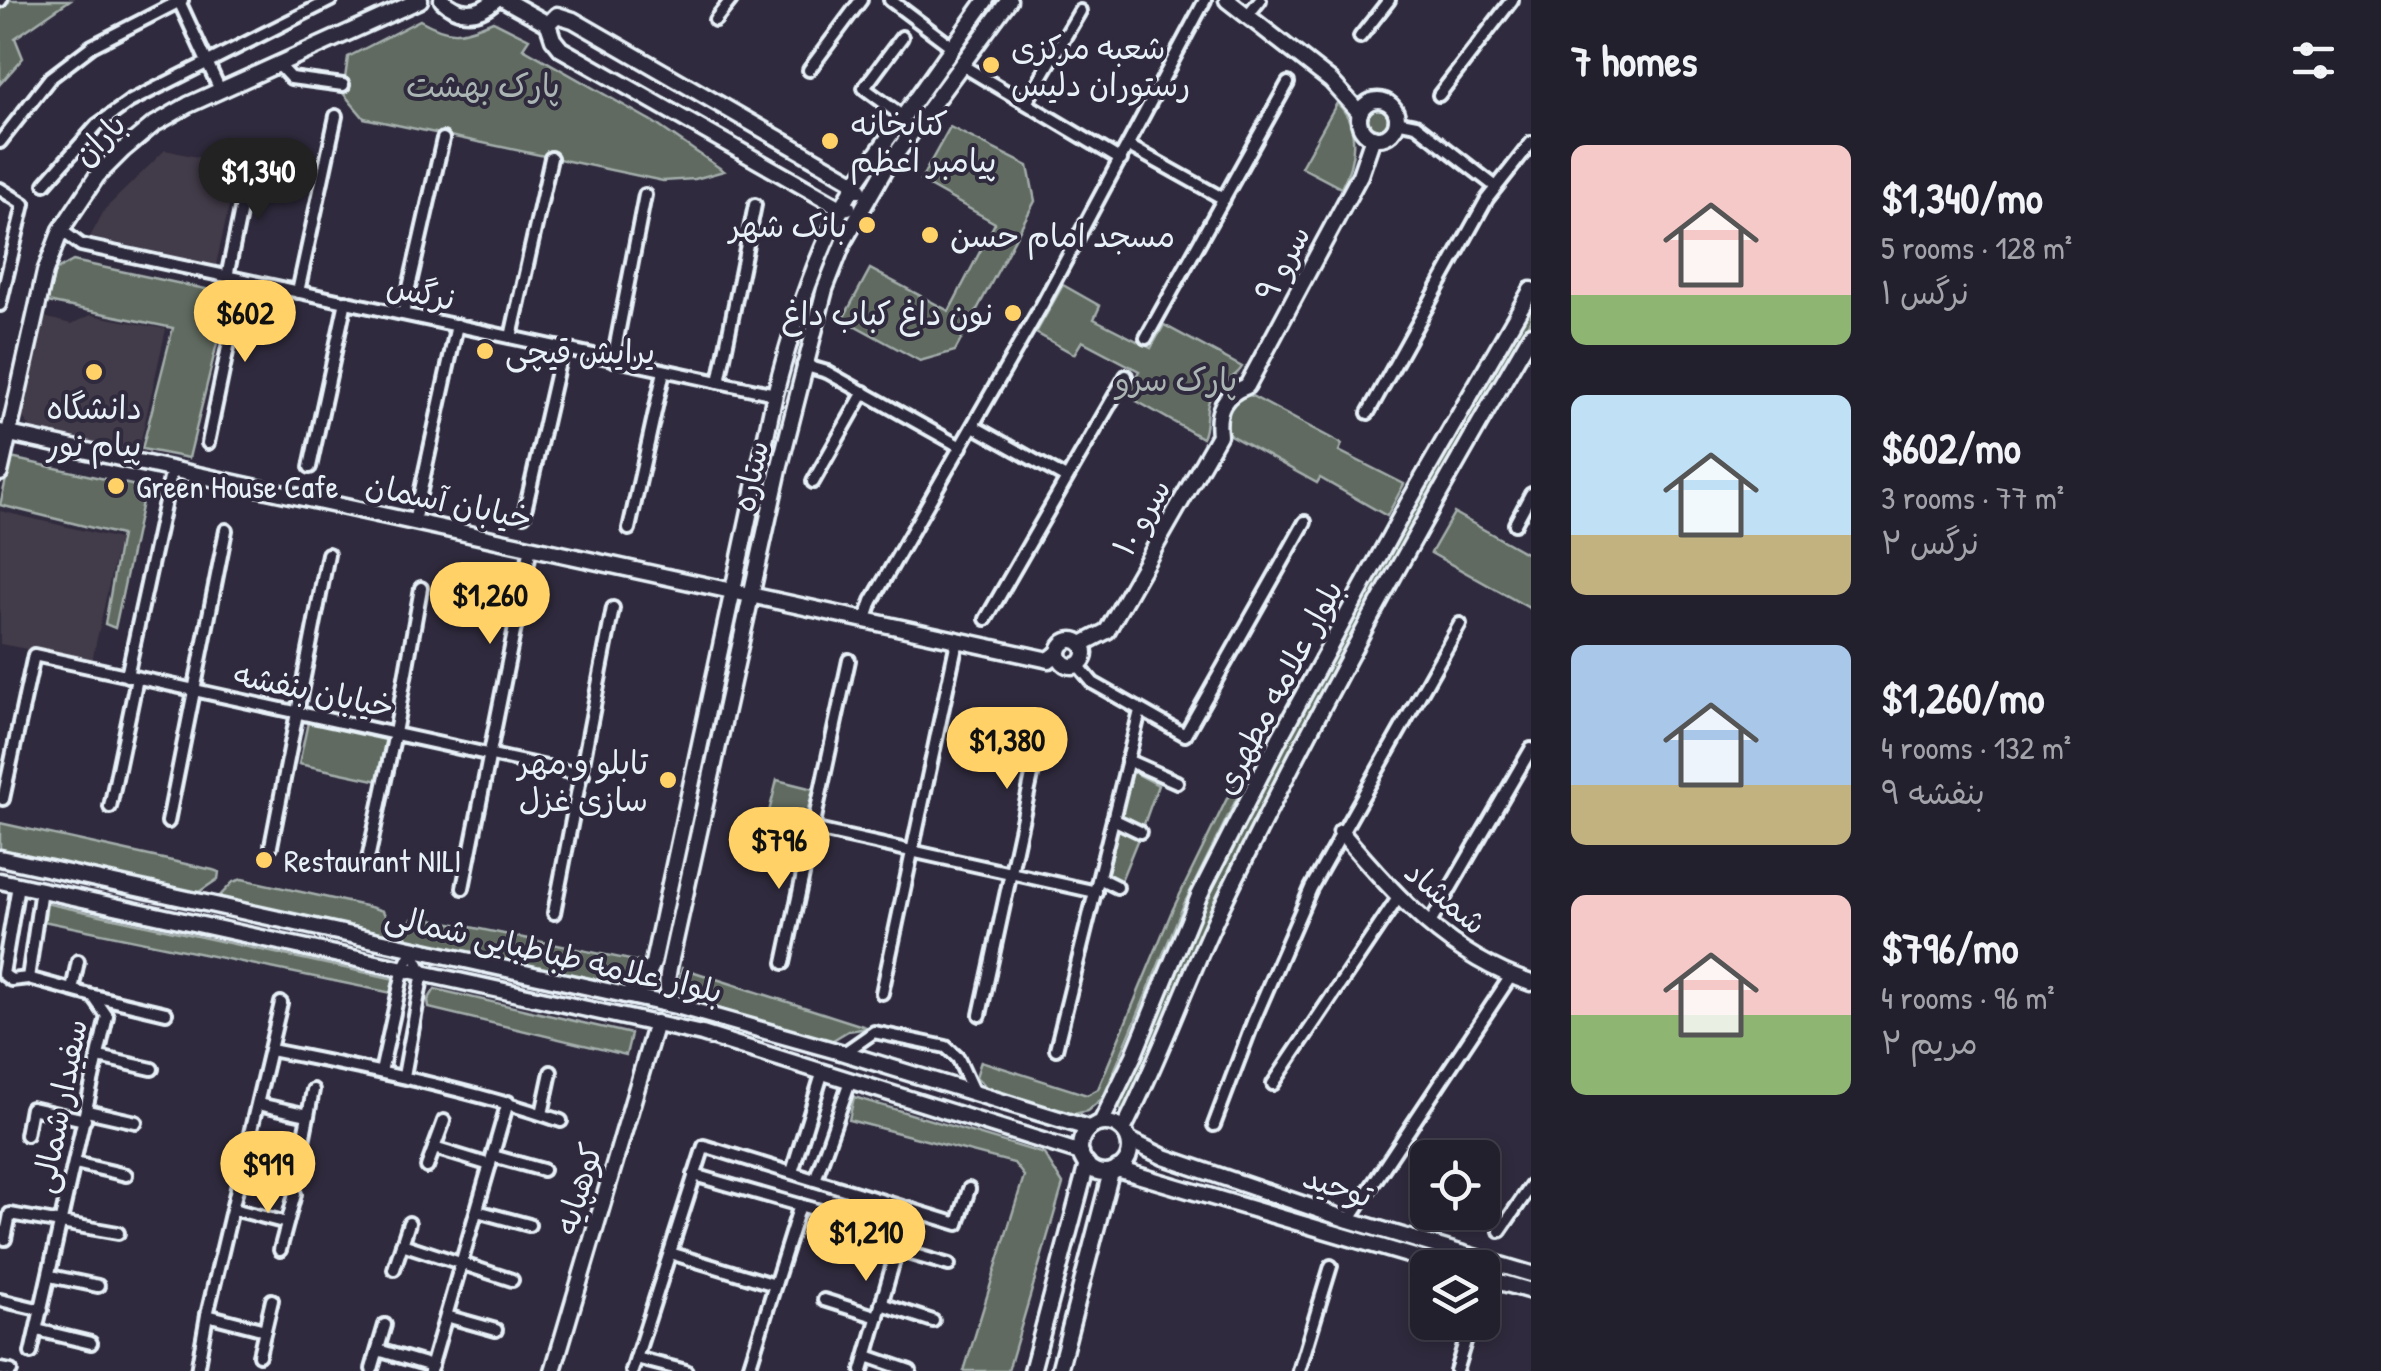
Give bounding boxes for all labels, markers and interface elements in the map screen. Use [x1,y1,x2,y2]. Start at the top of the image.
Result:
place label: شعبه مرکزی رستوران دلیس [1011,26,1190,106]
text: 7 homes [1571,32,1697,89]
icon: filters [2286,33,2341,88]
marker: شعبه مرکزی رستوران دلیس [980,54,1002,76]
park label: پارک بهشت [406,64,560,107]
place label: کتابخانه پیامبر اعظم [850,102,997,185]
street label: باران [63,103,135,175]
marker: کتابخانه پیامبر اعظم [819,130,841,152]
pin: $1,340 [177,138,339,223]
text: $1,340 [221,149,295,192]
text: $1,340/mo [1881,169,2043,226]
icon: home [1651,185,1771,305]
place label: بانک شهر [726,204,847,247]
marker: بانک شهر [856,214,878,236]
place label: مسجد امام حسن [950,214,1175,260]
street label: سرو ۹ [1244,217,1320,309]
marker: مسجد امام حسن [919,224,941,246]
text: 5 rooms · 128 m² [1881,226,2072,269]
street label: نرگس [383,264,459,320]
text: نرگس ۱ [1881,271,1969,314]
pin: $602 [186,280,304,365]
text: $602 [216,291,274,334]
place label: نون داغ کباب داغ [781,292,993,337]
marker: نون داغ کباب داغ [1002,302,1024,324]
place label: یرایش قیچی [505,330,655,373]
marker: یرایش قیچی [474,340,496,362]
park label: پارک سرو [1113,358,1237,401]
marker: دانشگاه پیام نور [83,361,105,383]
place label: دانشگاه پیام نور [45,386,142,469]
text: $602/mo [1881,419,2021,476]
icon: home [1651,435,1771,555]
street label: ستاره [722,436,778,516]
street label: خیابان آسمان [362,462,536,540]
place label: Green House Cafe [136,465,339,508]
street label: سرو ۱۰ [1102,470,1180,564]
marker: Green House Cafe [105,475,127,497]
text: 3 rooms · 77 m² [1881,476,2064,519]
text: نرگس ۲ [1881,521,1979,564]
pin: $1,260 [409,562,571,647]
street label: بلوار علامه مطهری [1203,572,1353,802]
text: $1,260 [452,573,528,616]
street label: خیابان بنفشه [230,652,398,728]
text: $1,260/mo [1881,669,2045,726]
icon: home [1651,685,1771,805]
pin: $1,380 [926,707,1088,792]
text: $1,380 [969,718,1045,761]
text: 4 rooms · 132 m² [1881,726,2071,769]
place label: تابلو و مهر سازی غزل [515,741,649,821]
marker: تابلو و مهر سازی غزل [657,769,679,791]
text: بنفشه ۹ [1881,771,1985,814]
pin: $796 [720,807,838,892]
text: $796 [751,818,807,861]
place label: Restaurant NILI [284,839,462,882]
marker: Restaurant NILI [253,849,275,871]
street label: شمشاد [1396,850,1496,944]
street label: بلوار علامه طباطبایی شمالی [381,893,727,1013]
text: $796/mo [1881,919,2019,976]
icon: home [1651,935,1771,1055]
text: 4 rooms · 96 m² [1881,976,2055,1019]
street label: سفیدار شمالی [21,1015,97,1197]
text: مریم ۲ [1881,1021,1978,1064]
pin: $919 [209,1131,327,1216]
street label: کوهپایه [544,1138,612,1240]
map controls [1410,1140,1500,1340]
button: locate [1410,1140,1500,1230]
text: $919 [242,1142,294,1185]
street label: توحید [1298,1155,1379,1218]
pin: $1,210 [785,1199,947,1284]
text: $1,210 [828,1210,904,1253]
button: layers [1410,1250,1500,1340]

